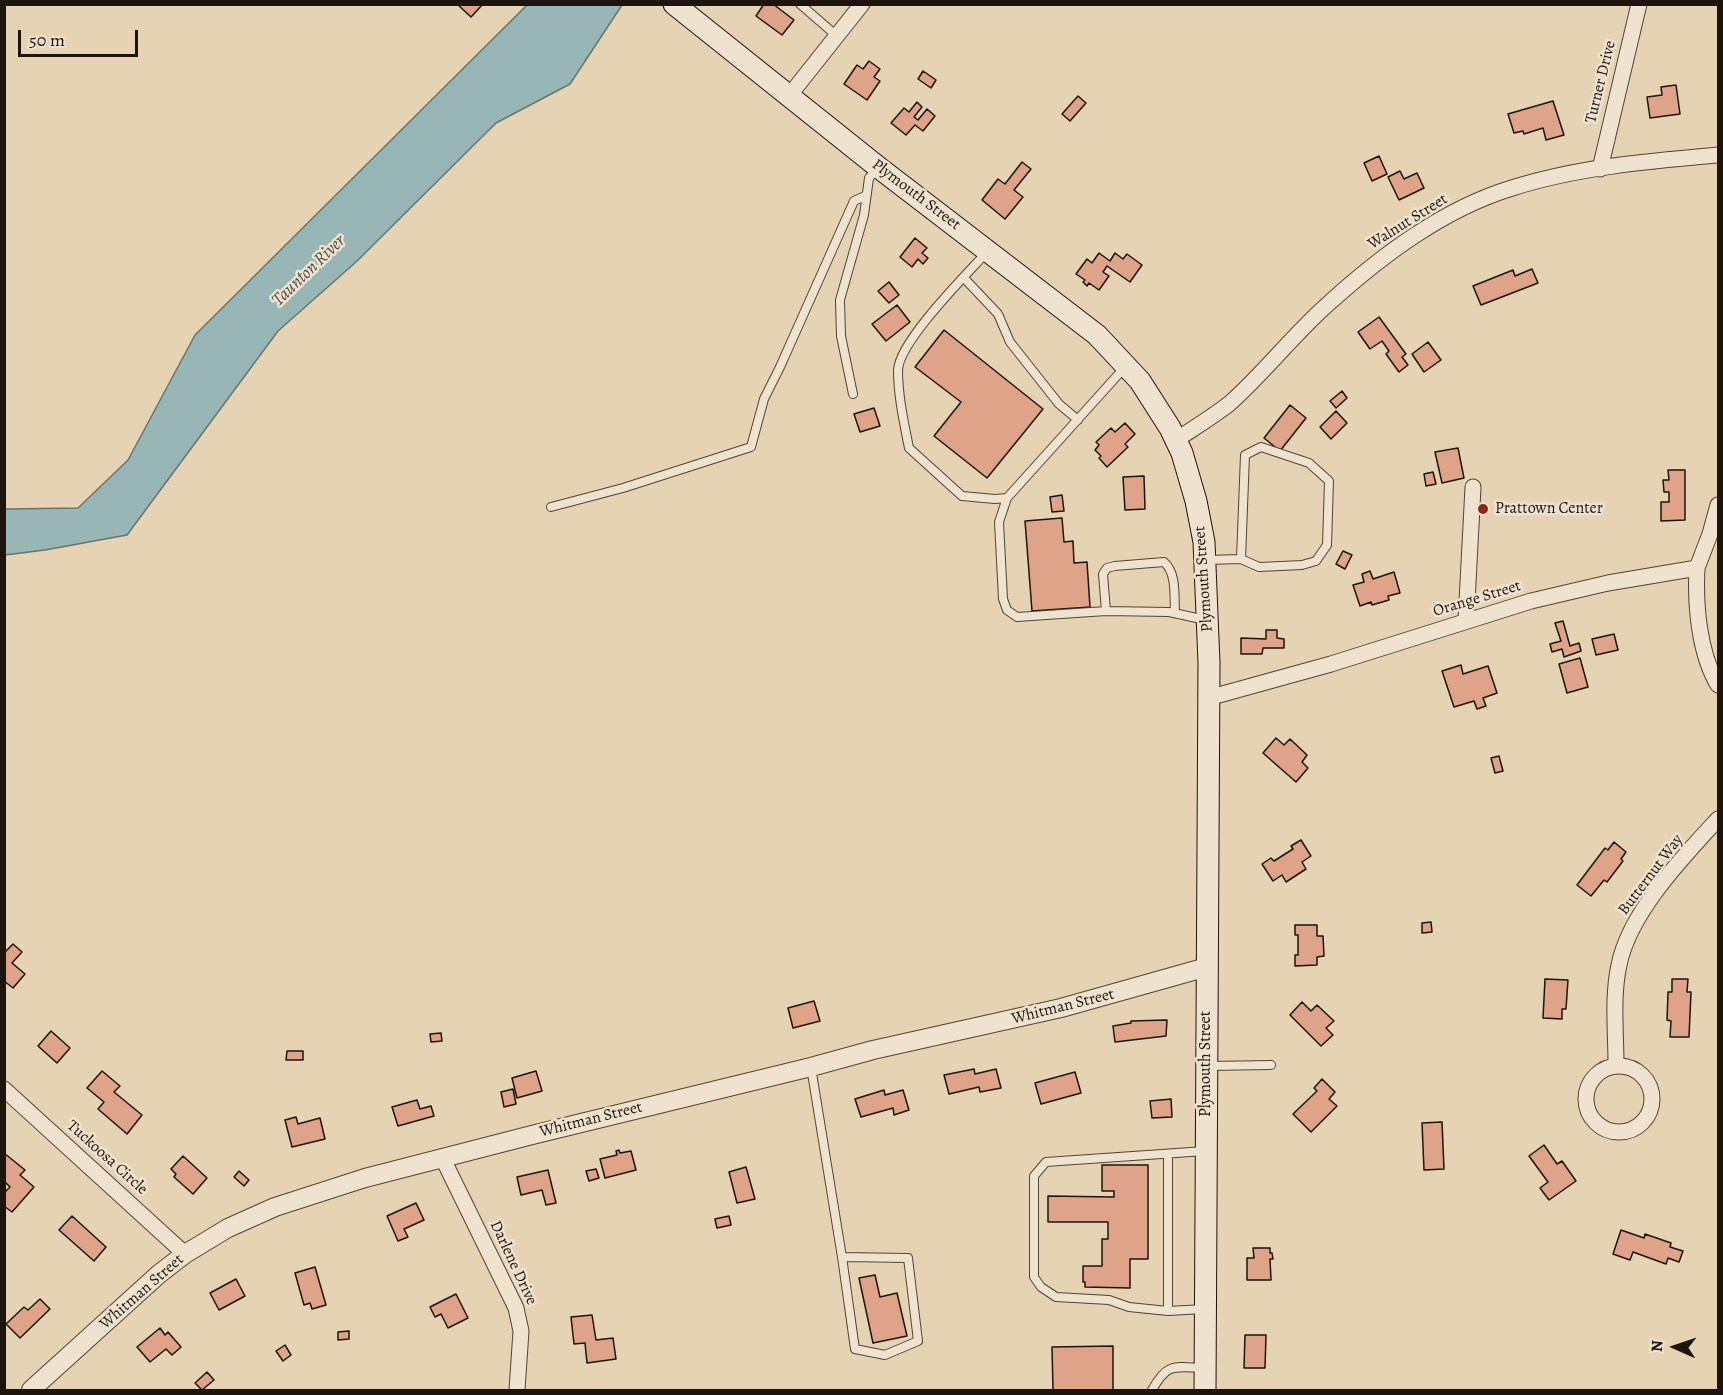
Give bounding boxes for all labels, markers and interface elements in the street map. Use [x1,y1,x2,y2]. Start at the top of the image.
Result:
scale bar [21,18,141,56]
text: 50 m [29,28,65,52]
street label: Turner Drive [1582,39,1620,125]
street label: Plymouth Street [868,155,964,235]
street label: Walnut Street [1365,190,1451,254]
water label: Taunton River [268,231,350,311]
place label: Prattown Center [1495,499,1603,519]
marker: Prattown Center [1476,502,1490,516]
street label: Plymouth Street [1191,525,1217,633]
street label: Orange Street [1431,577,1523,621]
street label: Butternut Way [1614,831,1688,919]
street label: Whitman Street [1010,985,1116,1029]
street label: Plymouth Street [1196,1011,1216,1117]
street label: Whitman Street [538,1098,644,1142]
street label: Tuckoosa Circle [63,1117,151,1199]
street label: Darlene Drive [485,1218,541,1308]
street label: Whitman Street [96,1250,188,1334]
north arrow [1645,1317,1705,1377]
text: N [1646,1340,1668,1352]

